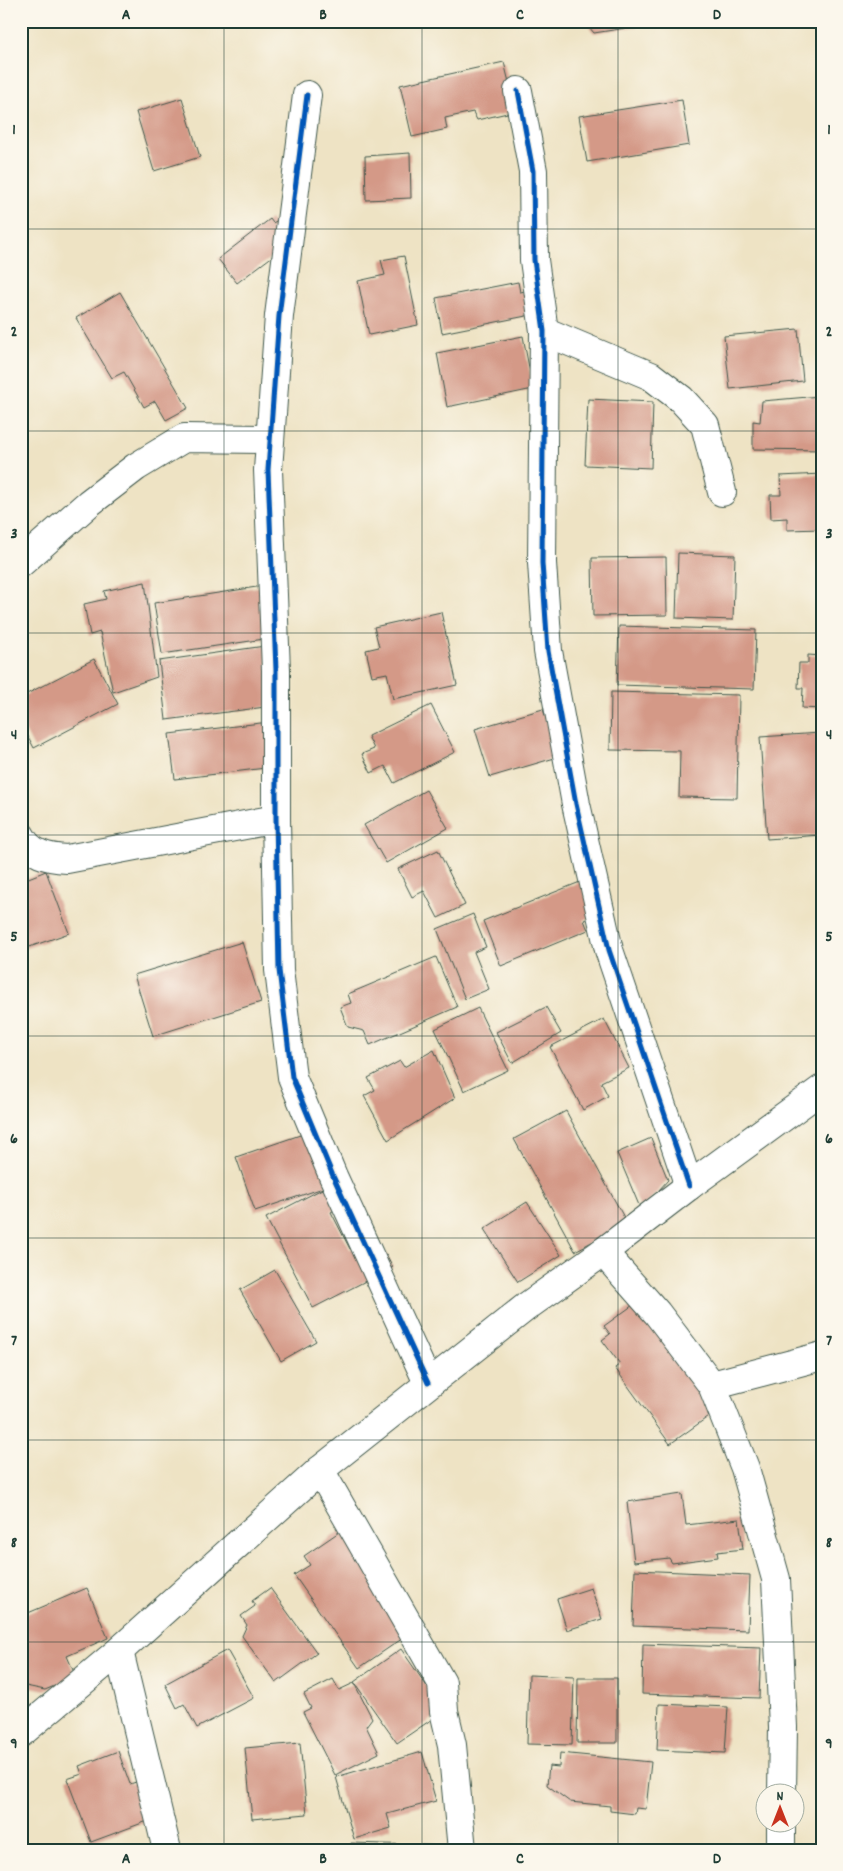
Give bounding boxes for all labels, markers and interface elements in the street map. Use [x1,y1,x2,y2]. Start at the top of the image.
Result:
text: A [122,4,131,27]
text: B [319,4,327,27]
text: C [516,4,524,27]
text: D [713,4,722,27]
text: 1 [12,119,16,142]
text: 1 [827,119,831,142]
text: 2 [11,321,18,344]
text: 2 [826,321,833,344]
text: 3 [10,523,18,546]
text: 3 [825,523,833,546]
text: 4 [11,724,17,747]
text: 4 [826,724,832,747]
text: 5 [10,926,18,949]
text: 5 [825,926,833,949]
text: 6 [10,1128,18,1151]
text: 6 [825,1128,833,1151]
text: 7 [11,1330,17,1353]
text: 7 [826,1330,832,1353]
text: 8 [11,1532,18,1555]
text: 8 [826,1532,833,1555]
text: 9 [10,1733,18,1756]
text: 9 [825,1733,833,1756]
north arrow [756,1784,806,1834]
text: N [777,1787,784,1807]
text: A [122,1848,131,1871]
text: B [319,1848,327,1871]
text: C [516,1848,524,1871]
text: D [713,1848,722,1871]

